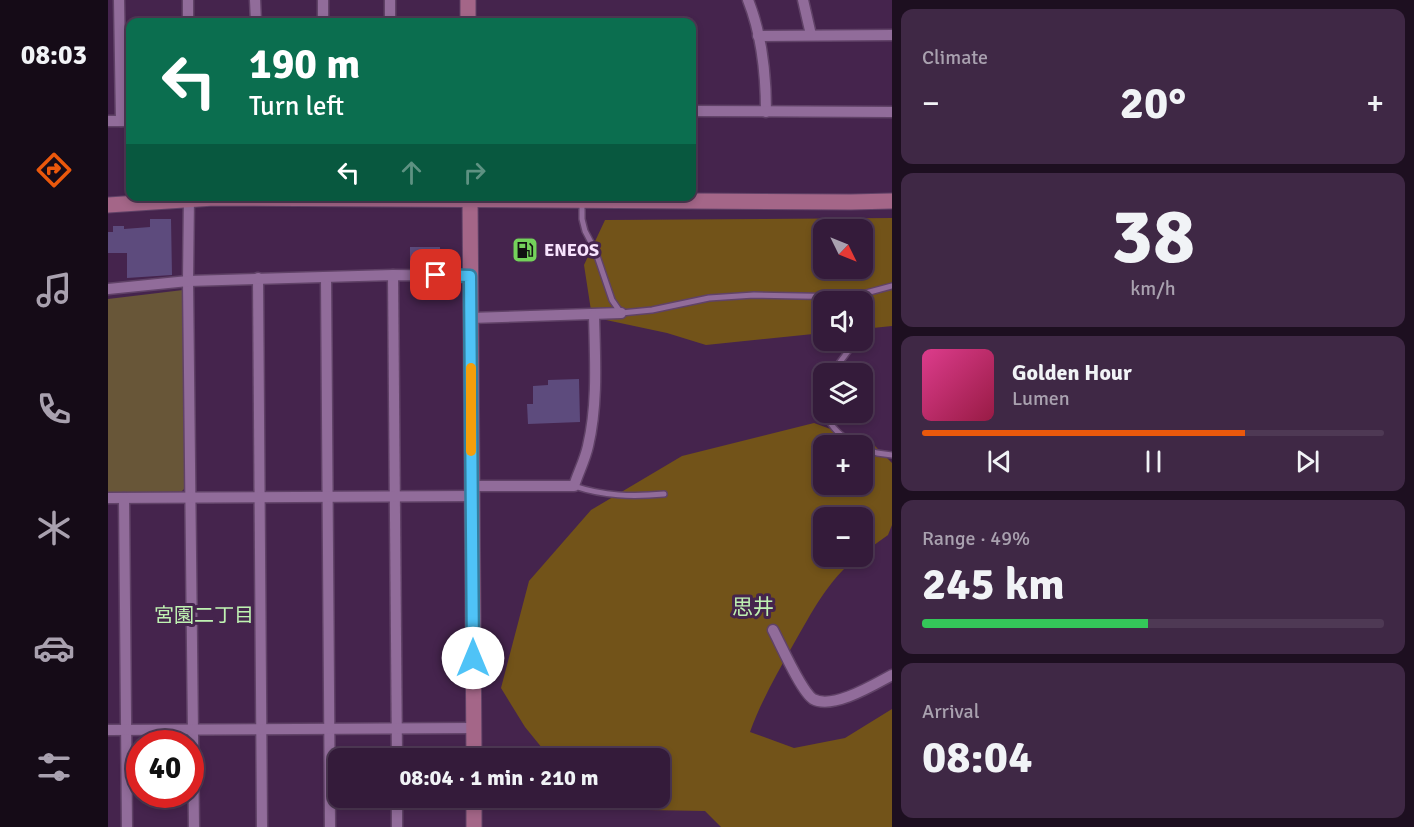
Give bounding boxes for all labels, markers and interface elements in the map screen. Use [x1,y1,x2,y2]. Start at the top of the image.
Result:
text: 08:03 [21,39,87,72]
text: 190 m [249,39,360,90]
icon: left [150,42,228,120]
text: Climate [922,45,988,70]
text: 20° [1120,76,1186,131]
text: − [922,83,940,124]
text: + [1366,83,1384,124]
text: Turn left [249,90,344,123]
icon: directions [33,149,75,191]
icon: left [332,156,365,189]
icon: ahead [395,156,428,189]
icon: right [458,156,491,189]
text: 38 [1111,189,1195,285]
north arrow [813,219,873,279]
map controls [813,219,873,567]
fuel station icon: ENEOS [510,235,540,265]
place label: ENEOS [544,239,599,261]
pin [410,249,461,300]
icon: arrive [419,258,452,291]
icon: music [33,269,75,311]
text: km/h [1130,276,1176,301]
button: sound [813,291,873,351]
text: Golden Hour [1012,359,1132,386]
button: layers [813,363,873,423]
text: Lumen [1012,386,1070,411]
icon: phone [33,388,75,430]
button: + [813,435,873,495]
icon: previous [983,445,1016,478]
icon: pause [1137,445,1170,478]
icon: next [1291,445,1324,478]
icon: climate [33,507,75,549]
button: − [813,507,873,567]
text: Range · 49% [922,526,1030,551]
text: 245 km [922,557,1065,612]
district label: 思井 [732,594,774,620]
district label: 宮園二丁目 [154,603,254,628]
position arrow [441,626,505,690]
icon: car [33,627,75,669]
text: Arrival [922,699,980,724]
speed limit sign: 40 [126,730,204,808]
text: 08:04 [922,730,1032,785]
icon: filters [33,746,75,788]
text: 08:04 · 1 min · 210 m [399,764,599,791]

